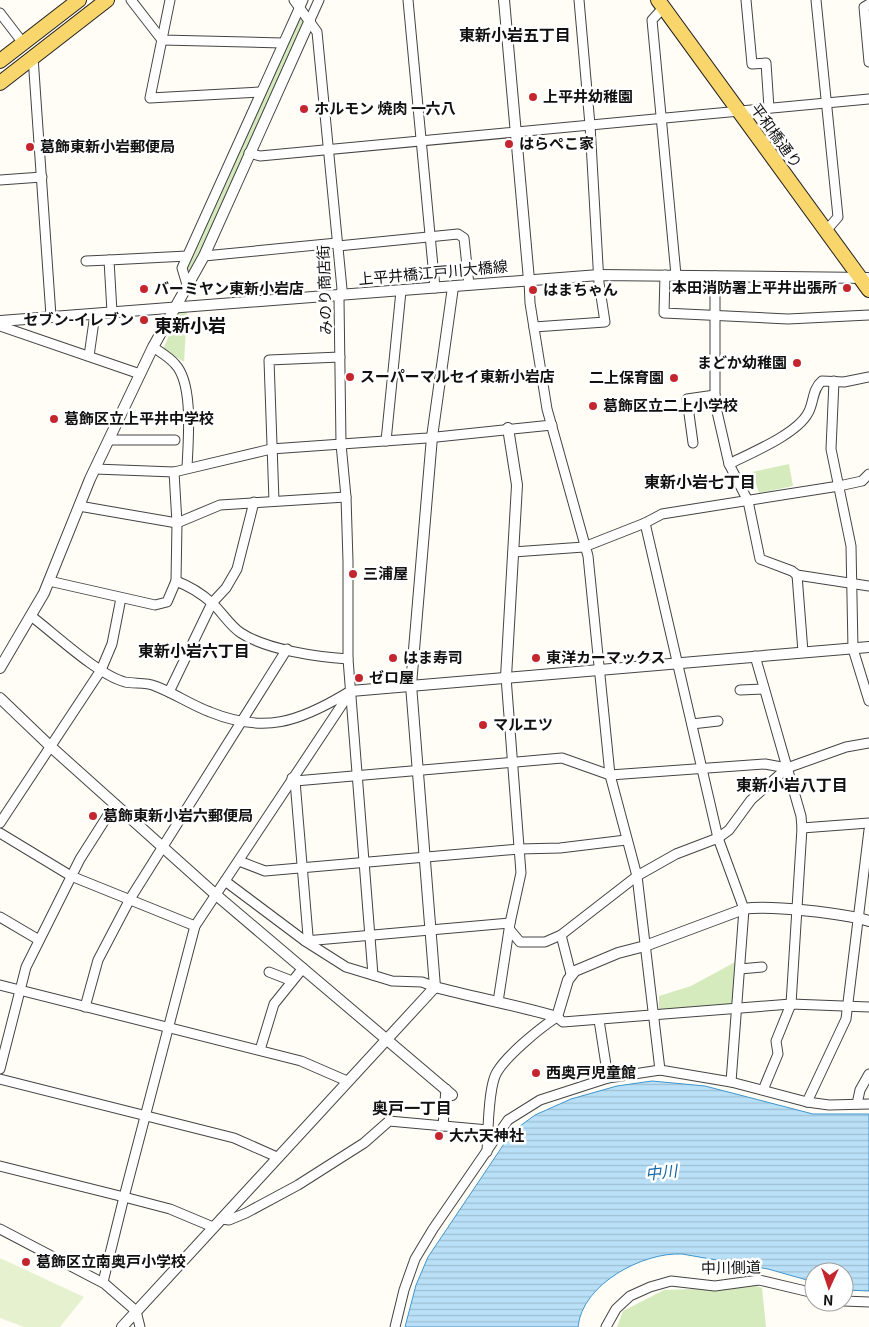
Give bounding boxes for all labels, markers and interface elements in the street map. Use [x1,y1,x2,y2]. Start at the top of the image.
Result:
district label: 東新小岩五丁目 [459,22,571,46]
place label: 上平井幼稚園 [543,85,633,106]
marker: 上平井幼稚園 [527,91,539,103]
place label: ホルモン 焼肉 一六八 [314,97,456,118]
street label: 平和橋通り [747,99,808,172]
marker: ホルモン 焼肉 一六八 [298,103,310,115]
place label: はらぺこ家 [519,132,594,153]
place label: 葛飾東新小岩郵便局 [40,135,175,156]
marker: はらぺこ家 [503,138,515,150]
marker: 葛飾東新小岩郵便局 [24,141,36,153]
street label: みのり商店街 [311,245,336,335]
street label: 上平井橋江戸川大橋線 [357,255,509,289]
place label: 本田消防署上平井出張所 [672,276,837,297]
place label: バーミヤン東新小岩店 [154,277,304,298]
place label: はまちゃん [543,278,618,299]
marker: 本田消防署上平井出張所 [841,282,853,294]
marker: バーミヤン東新小岩店 [138,283,150,295]
marker: はまちゃん [527,284,539,296]
place label: セブン-イレブン [23,308,134,329]
district label: 東新小岩 [154,311,226,337]
marker: セブン-イレブン [138,314,150,326]
place label: まどか幼稚園 [697,351,787,372]
marker: まどか幼稚園 [791,357,803,369]
place label: スーパーマルセイ東新小岩店 [360,365,555,386]
place label: 二上保育園 [589,366,664,387]
marker: スーパーマルセイ東新小岩店 [344,371,356,383]
marker: 二上保育園 [668,372,680,384]
place label: 葛飾区立二上小学校 [603,394,738,415]
marker: 葛飾区立二上小学校 [587,400,599,412]
place label: 葛飾区立上平井中学校 [64,407,214,428]
marker: 葛飾区立上平井中学校 [48,413,60,425]
district label: 東新小岩七丁目 [644,469,756,493]
place label: 三浦屋 [363,562,408,583]
marker: 三浦屋 [347,568,359,580]
district label: 東新小岩六丁目 [138,638,250,662]
place label: はま寿司 [403,646,463,667]
place label: 東洋カーマックス [546,646,666,667]
marker: はま寿司 [387,652,399,664]
marker: 東洋カーマックス [530,652,542,664]
place label: ゼロ屋 [369,666,414,687]
marker: ゼロ屋 [353,672,365,684]
place label: マルエツ [493,713,553,734]
marker: マルエツ [477,719,489,731]
district label: 東新小岩八丁目 [736,772,848,796]
place label: 葛飾東新小岩六郵便局 [103,804,253,825]
marker: 葛飾東新小岩六郵便局 [87,810,99,822]
place label: 西奥戸児童館 [546,1061,636,1082]
marker: 西奥戸児童館 [530,1067,542,1079]
district label: 奥戸一丁目 [372,1095,452,1119]
place label: 大六天神社 [449,1124,524,1145]
marker: 大六天神社 [433,1130,445,1142]
water label: 中川 [644,1157,680,1185]
place label: 葛飾区立南奥戸小学校 [36,1250,186,1271]
street label: 中川側道 [701,1255,761,1278]
marker: 葛飾区立南奥戸小学校 [20,1256,32,1268]
north arrow [804,1262,854,1312]
text: N [823,1291,834,1311]

